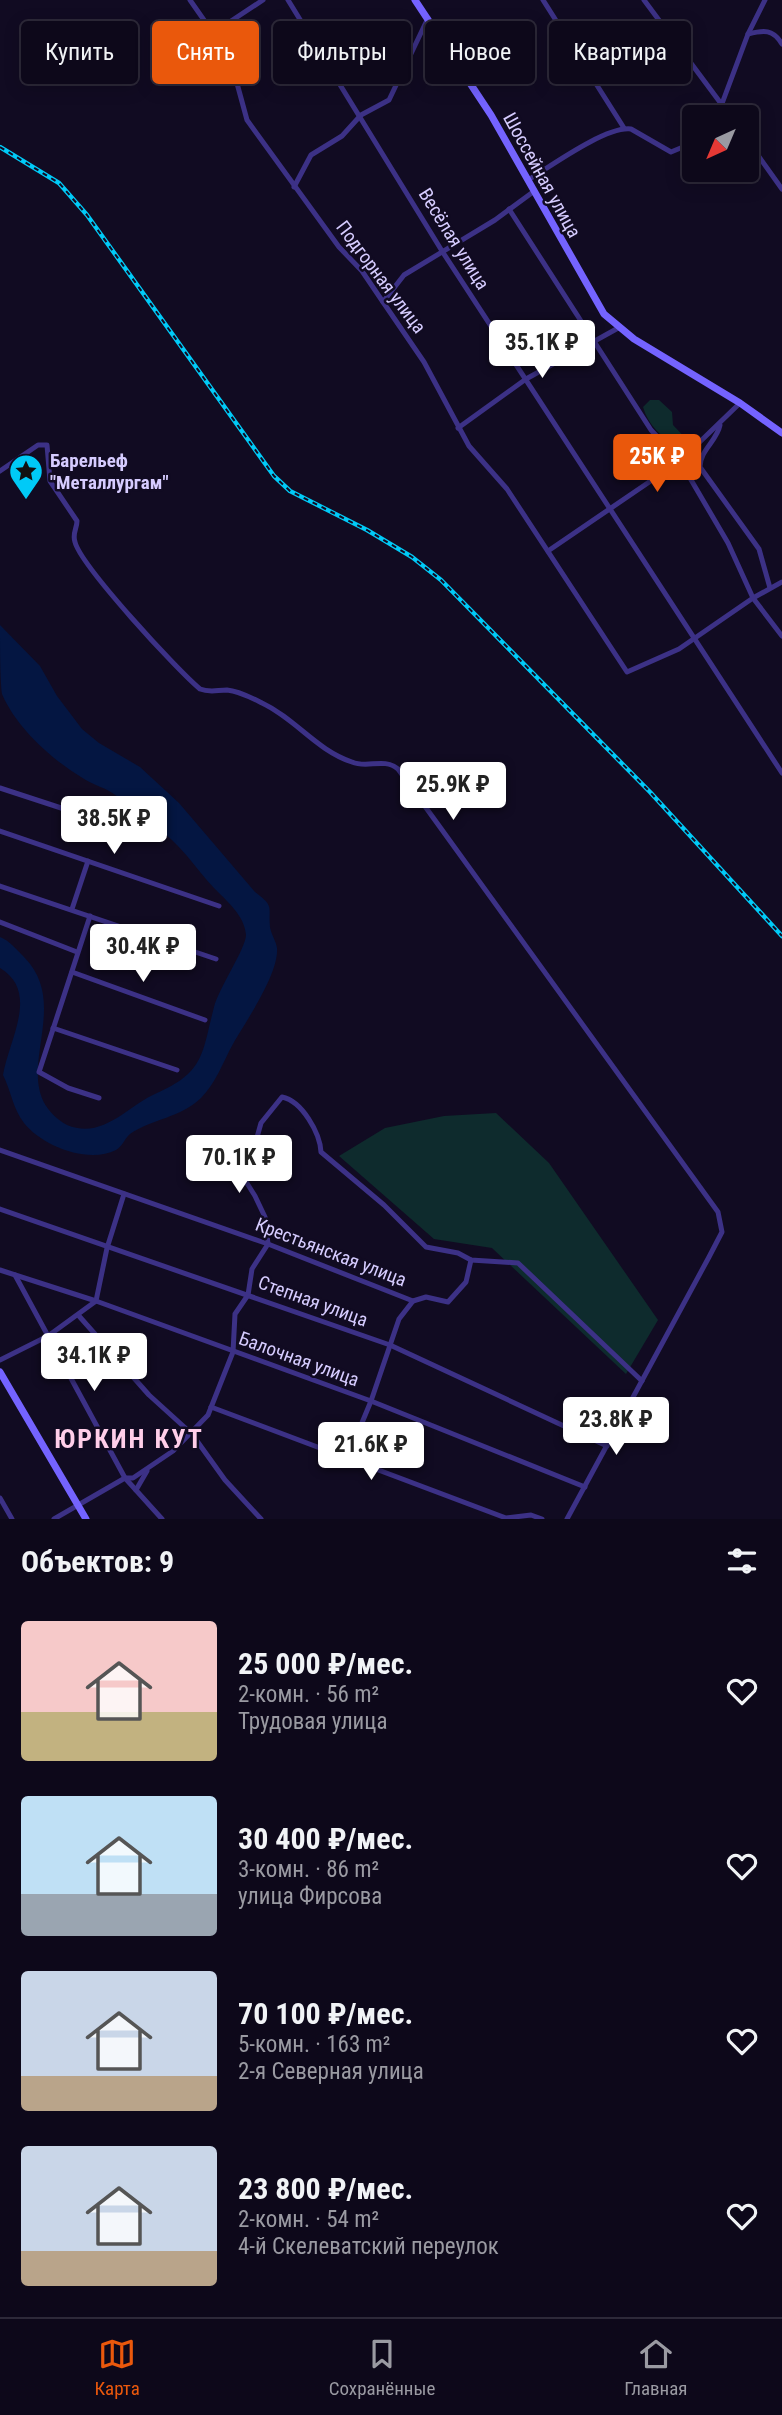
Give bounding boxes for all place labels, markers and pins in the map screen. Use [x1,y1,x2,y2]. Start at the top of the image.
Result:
pin: 35.1K ₽ [477,320,607,380]
pin: 25K ₽ [608,434,706,494]
place label: Барельеф "Металлургам" [50,449,169,494]
place icon: Барельеф "Металлургам" [7,452,45,501]
pin: 25.9K ₽ [388,762,518,822]
pin: 38.5K ₽ [49,796,179,856]
pin: 30.4K ₽ [78,925,208,984]
pin: 70.1K ₽ [174,1136,304,1195]
pin: 34.1K ₽ [29,1334,159,1393]
pin: 23.8K ₽ [551,1398,681,1457]
pin: 21.6K ₽ [306,1422,436,1482]

